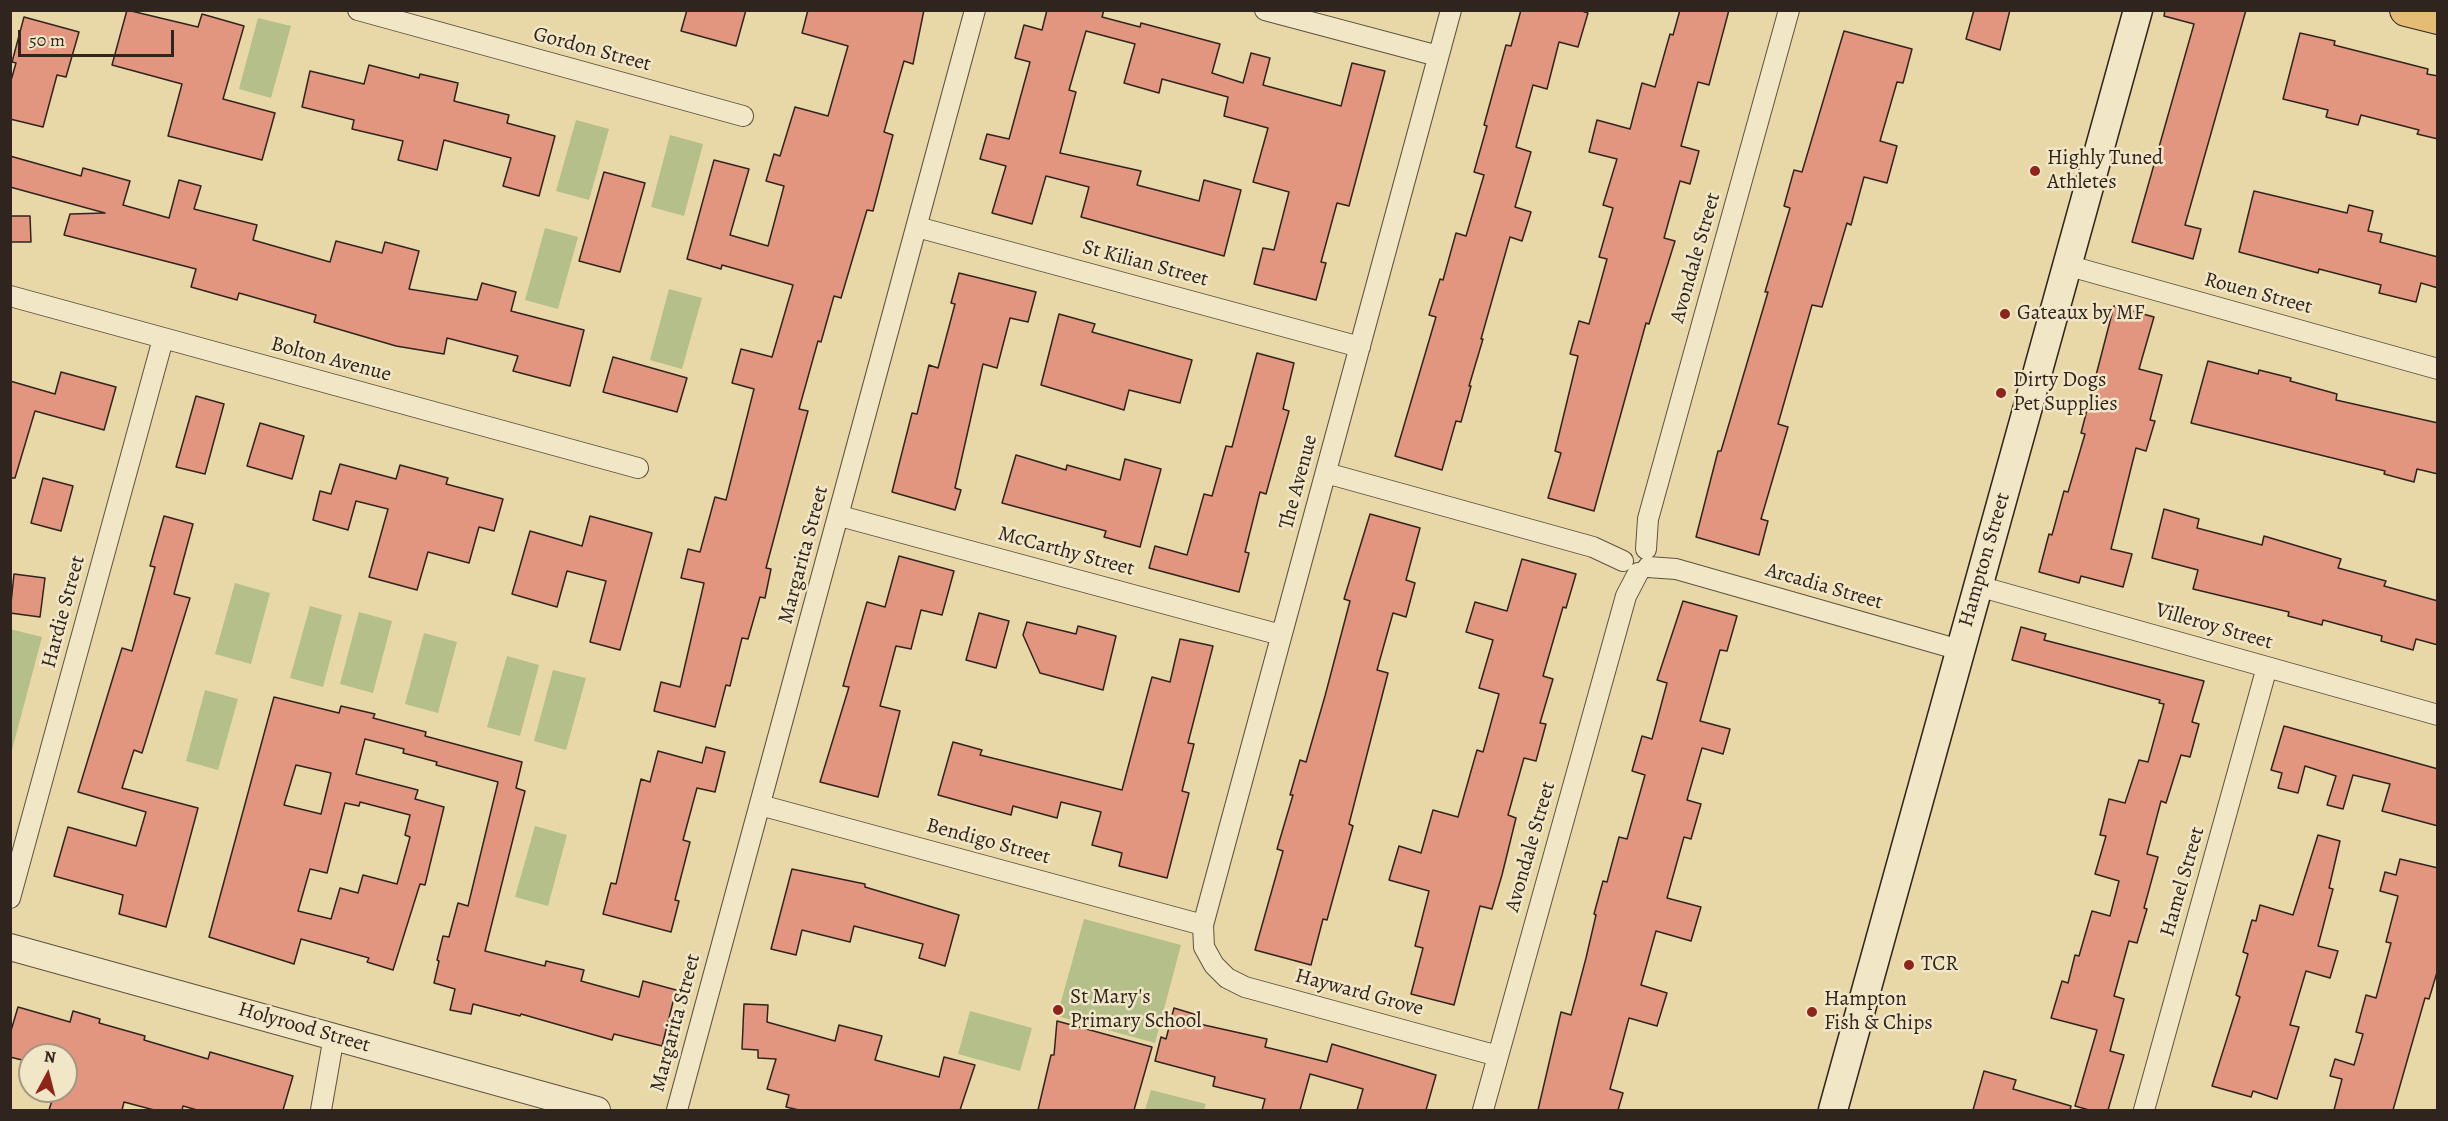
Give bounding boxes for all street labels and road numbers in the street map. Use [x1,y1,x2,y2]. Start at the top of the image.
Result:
street label: Gordon Street [530,22,654,78]
street label: Avondale Street [1665,190,1727,326]
street label: St Kilian Street [1079,235,1211,293]
street label: Rouen Street [2201,267,2315,321]
street label: Bolton Avenue [268,332,394,388]
street label: The Avenue [1274,432,1324,532]
street label: Margarita Street [773,483,835,627]
street label: Hampton Street [1954,490,2016,630]
street label: McCarthy Street [995,522,1137,582]
street label: Hardie Street [37,553,91,671]
street label: Arcadia Street [1762,558,1886,616]
street label: Villeroy Street [2153,598,2275,656]
street label: Avondale Street [1500,779,1562,915]
street label: Bendigo Street [923,813,1053,871]
street label: Hamel Street [2155,824,2211,940]
street label: Margarita Street [645,951,707,1095]
street label: Hayward Grove [1292,964,1426,1022]
street label: Holyrood Street [235,997,373,1059]

